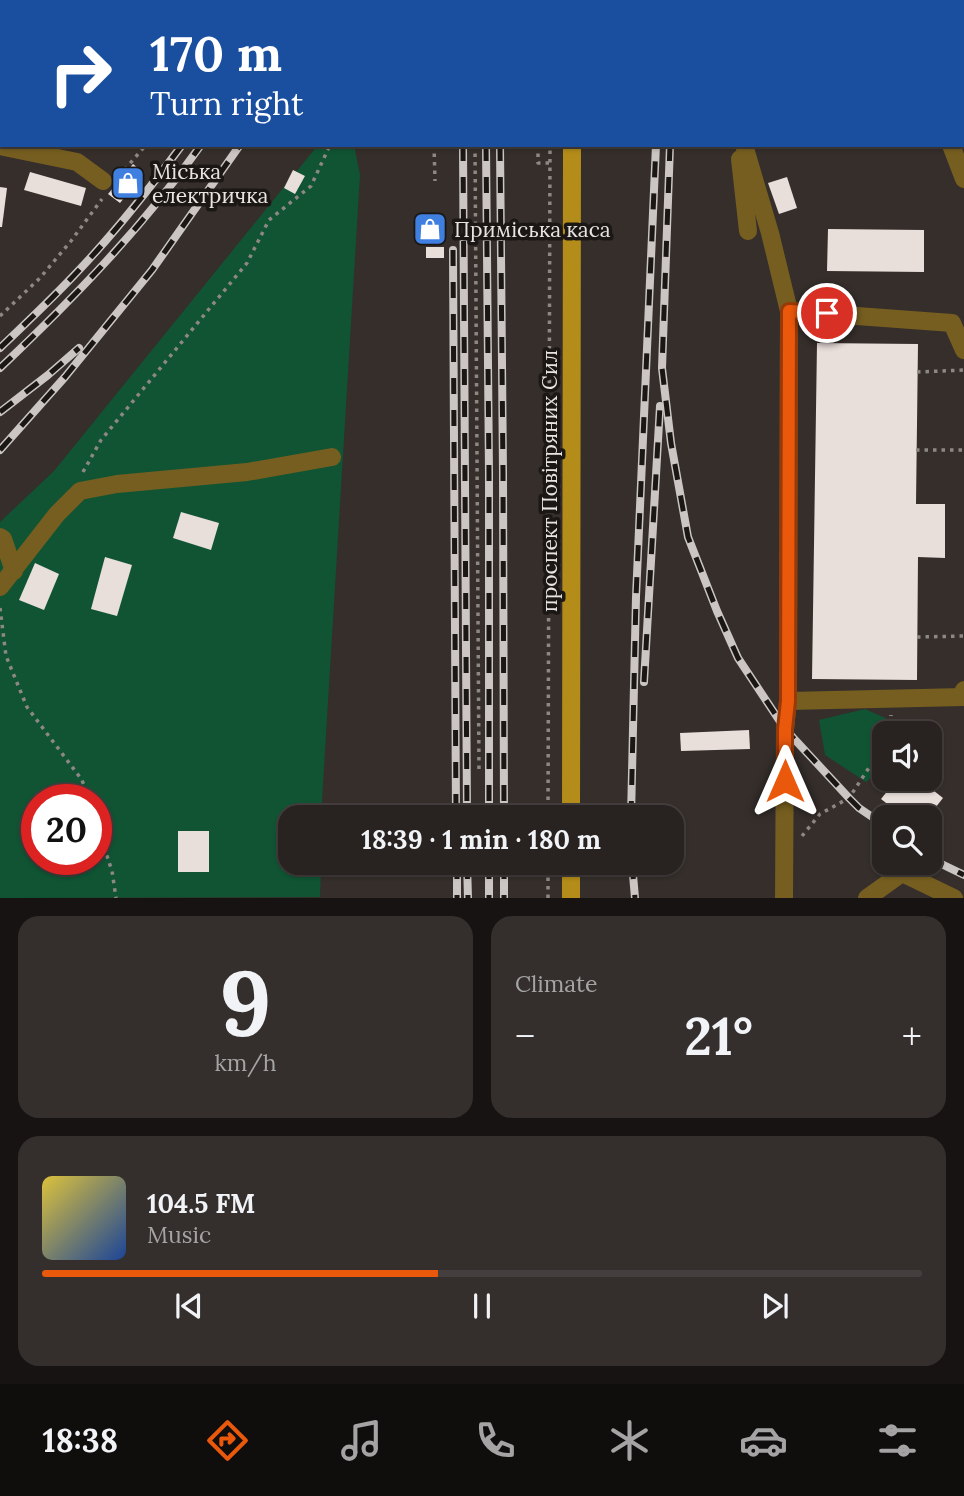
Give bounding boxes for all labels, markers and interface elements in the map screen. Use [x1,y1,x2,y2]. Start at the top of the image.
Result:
text: 170 m [150,22,282,84]
icon: right [35,28,126,119]
text: Turn right [150,83,303,124]
place label: Міська електричка [152,158,269,209]
shop icon: Міська електричка [109,164,147,202]
shop icon: Приміська каса [411,210,449,248]
place label: Приміська каса [454,216,611,243]
pin [797,283,857,343]
icon: arrive [808,294,846,332]
street label: проспект Повітряних Сил [536,350,563,612]
map controls [872,721,942,875]
button: sound [872,721,942,791]
position arrow [748,744,822,818]
speed limit sign: 20 [21,784,112,875]
button: search [872,805,942,875]
text: 18:39 · 1 min · 180 m [361,823,601,856]
text: 9 [219,944,272,1061]
text: Climate [515,969,597,998]
text: 21° [684,1003,753,1069]
text: − [515,1012,535,1060]
text: + [902,1012,922,1060]
text: km/h [214,1048,277,1077]
text: 104.5 FM [147,1187,255,1220]
text: Music [147,1220,211,1249]
icon: previous [170,1287,208,1325]
icon: pause [463,1287,501,1325]
icon: next [756,1287,794,1325]
icon: directions [203,1416,252,1465]
icon: music [337,1416,386,1465]
icon: phone [471,1416,520,1465]
icon: climate [605,1416,654,1465]
icon: car [739,1416,788,1465]
icon: filters [873,1416,922,1465]
text: 18:38 [42,1420,118,1461]

